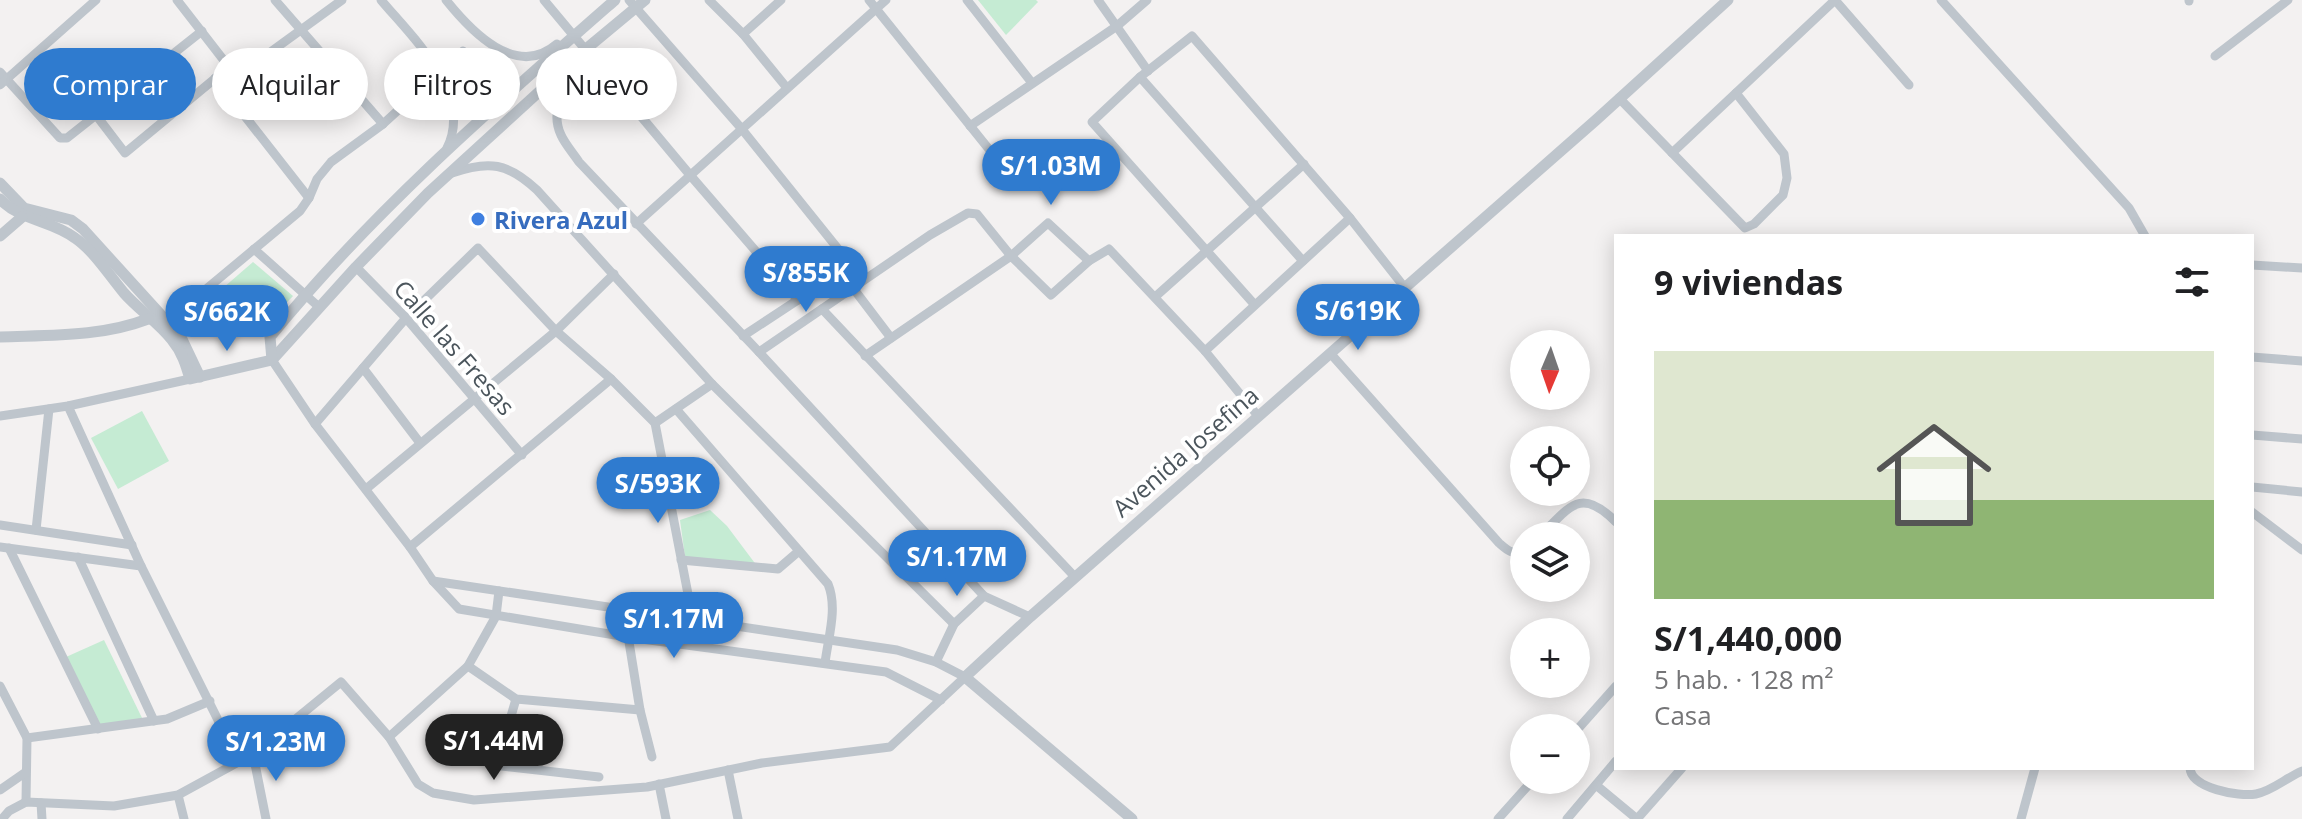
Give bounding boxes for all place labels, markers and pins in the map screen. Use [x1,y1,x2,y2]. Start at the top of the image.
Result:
pin: S/1.03M [977,139,1125,207]
place label: Rivera Azul [494,203,628,236]
marker: Rivera Azul [469,210,487,228]
pin: S/855K [741,246,871,314]
pin: S/619K [1293,284,1423,352]
pin: S/662K [162,285,292,353]
pin: S/593K [593,457,723,525]
pin: S/1.17M [883,530,1031,598]
pin: S/1.17M [600,592,748,660]
pin: S/1.44M [420,714,568,782]
pin: S/1.23M [202,715,350,783]

